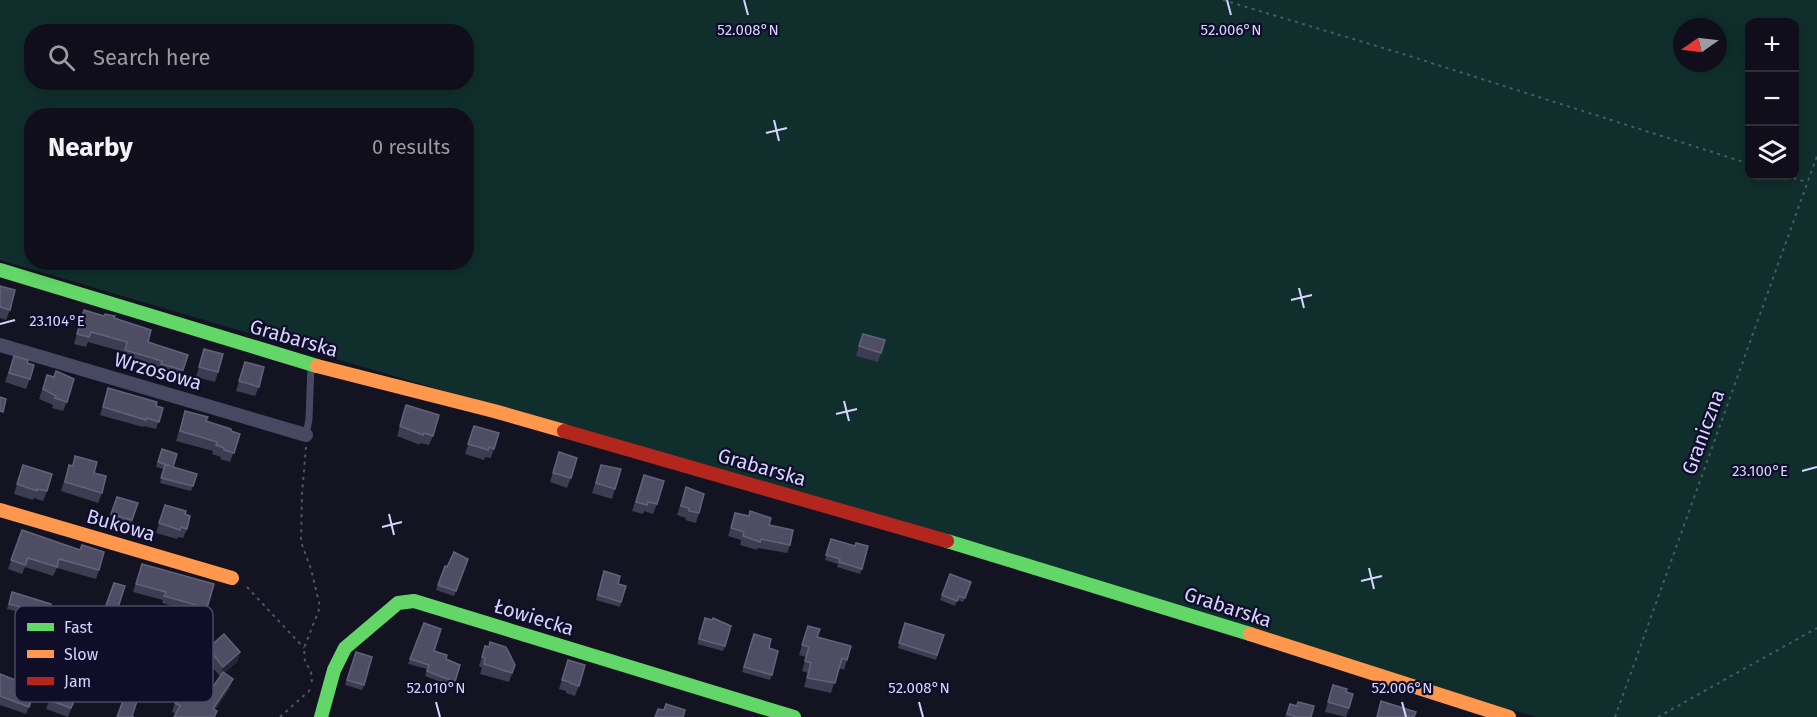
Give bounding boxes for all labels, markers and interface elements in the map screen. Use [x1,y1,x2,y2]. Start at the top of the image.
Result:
north arrow [1673,18,1727,72]
map controls [1745,18,1799,180]
button: + [1745,18,1799,72]
text: 52.008°N [717,21,779,39]
text: 52.006°N [1201,21,1261,39]
search box [24,24,474,90]
icon: search [45,41,78,74]
text: Search here [93,44,211,71]
button: − [1745,72,1799,126]
button: layers [1745,126,1799,180]
text: Nearby [48,132,133,163]
text: 0 results [372,135,450,159]
text: 23.104°E [29,312,85,330]
street label: Grabarska [247,314,341,362]
street label: Wrzosowa [111,347,205,395]
street label: Graniczna [1677,386,1729,478]
street label: Grabarska [715,443,809,491]
text: 23.100°E [1732,462,1788,480]
street label: Bukowa [84,504,158,546]
street label: Grabarska [1181,582,1275,632]
street label: Łowiecka [491,593,577,641]
legend [15,606,213,702]
text: Fast [64,618,93,637]
text: Slow [64,645,99,664]
text: Jam [64,672,91,691]
text: 52.010°N [406,679,466,697]
text: 52.008°N [888,679,950,697]
text: 52.006°N [1372,679,1432,697]

